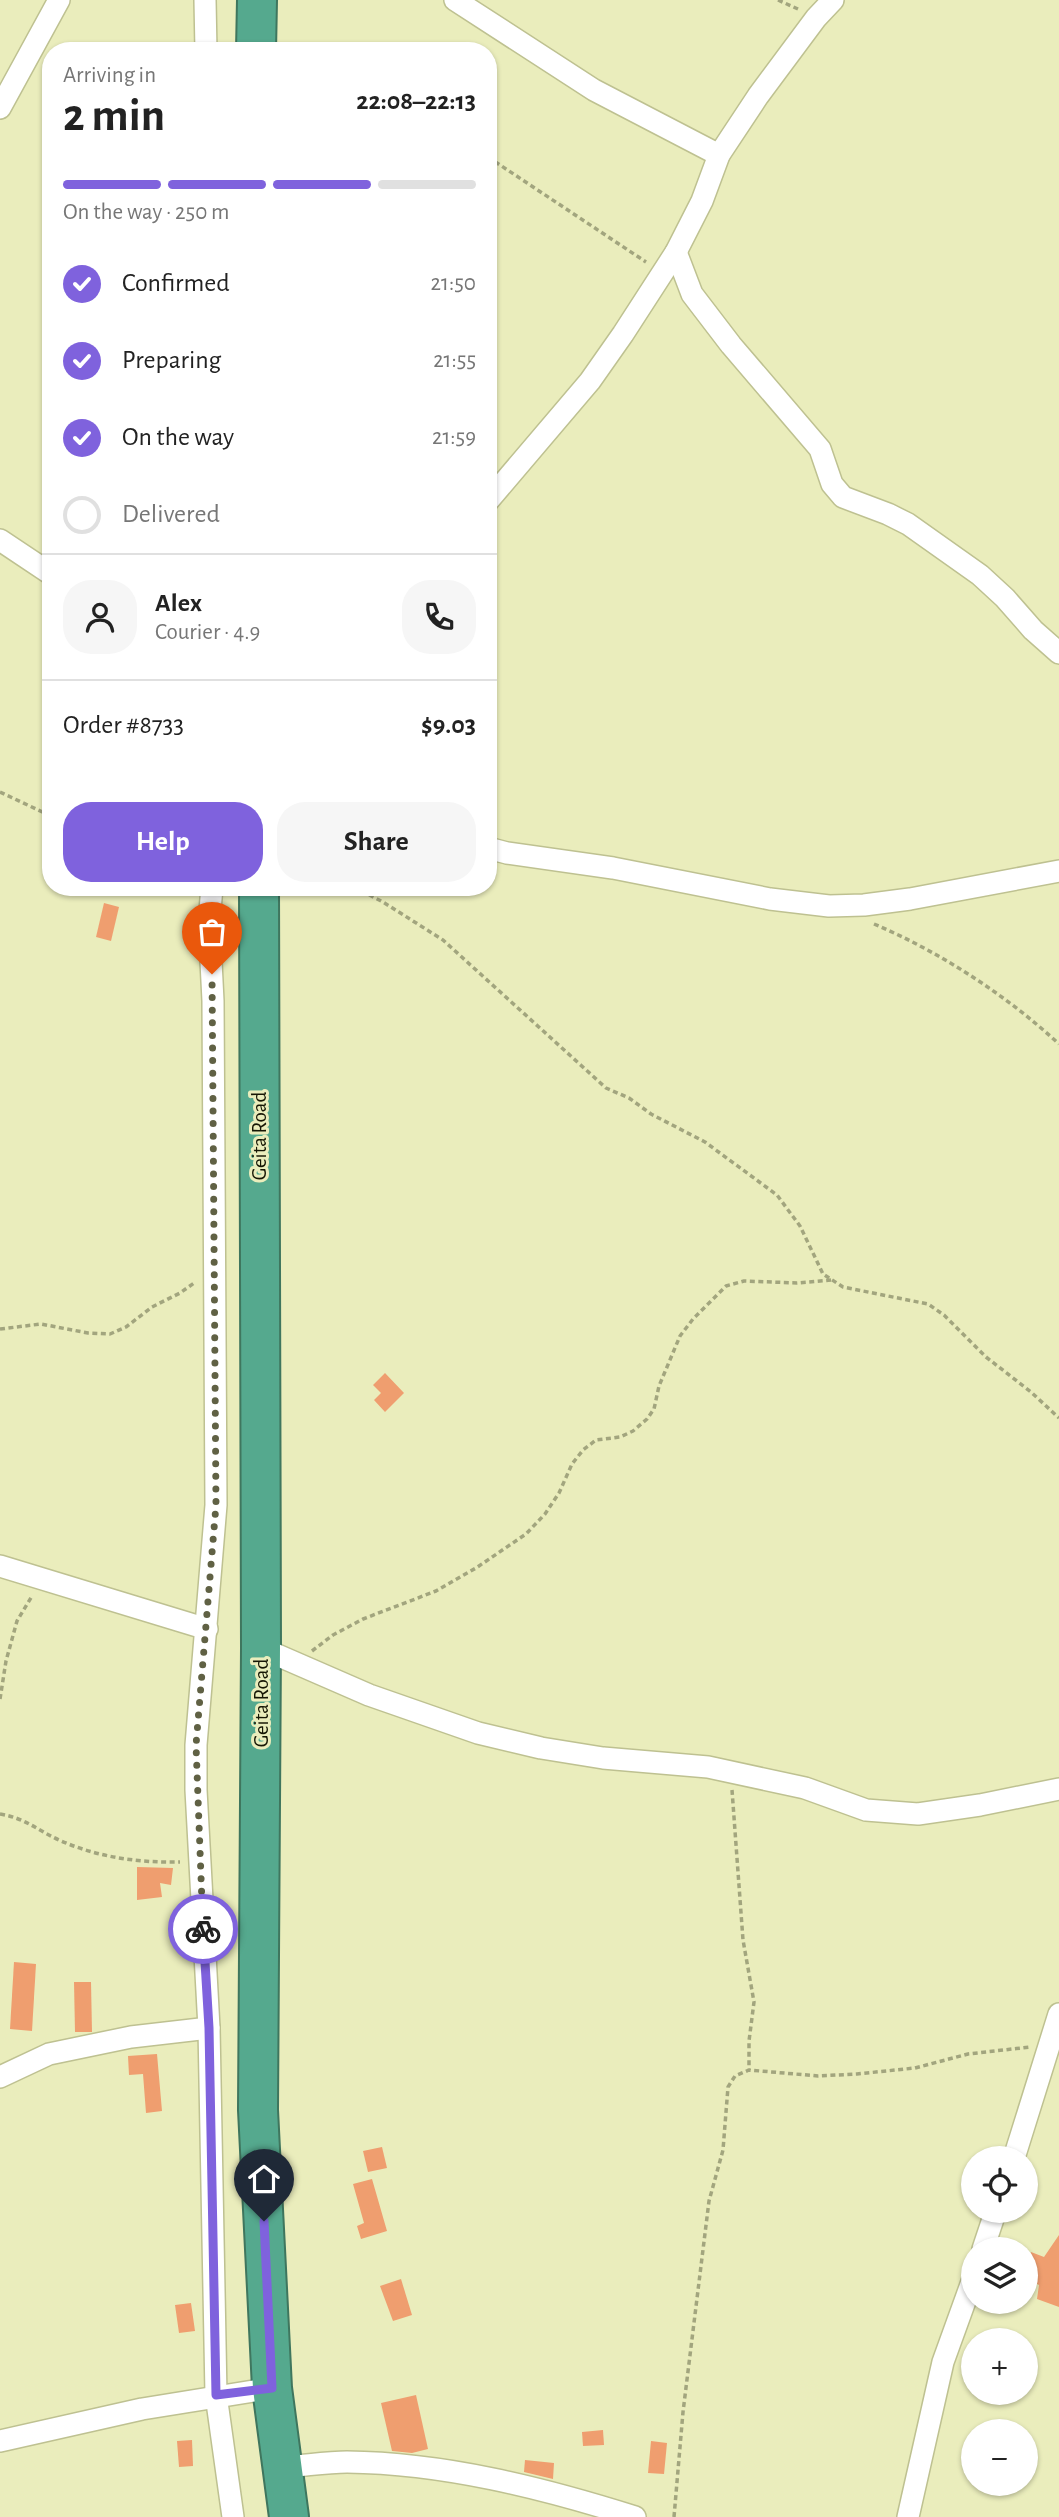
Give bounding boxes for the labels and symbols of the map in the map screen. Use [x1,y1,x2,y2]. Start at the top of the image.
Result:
pin [182,902,242,974]
street label: Geita Road [249,1092,270,1180]
street label: Geita Road [251,1659,272,1747]
courier [168,1894,238,1964]
pin [234,2149,294,2221]

